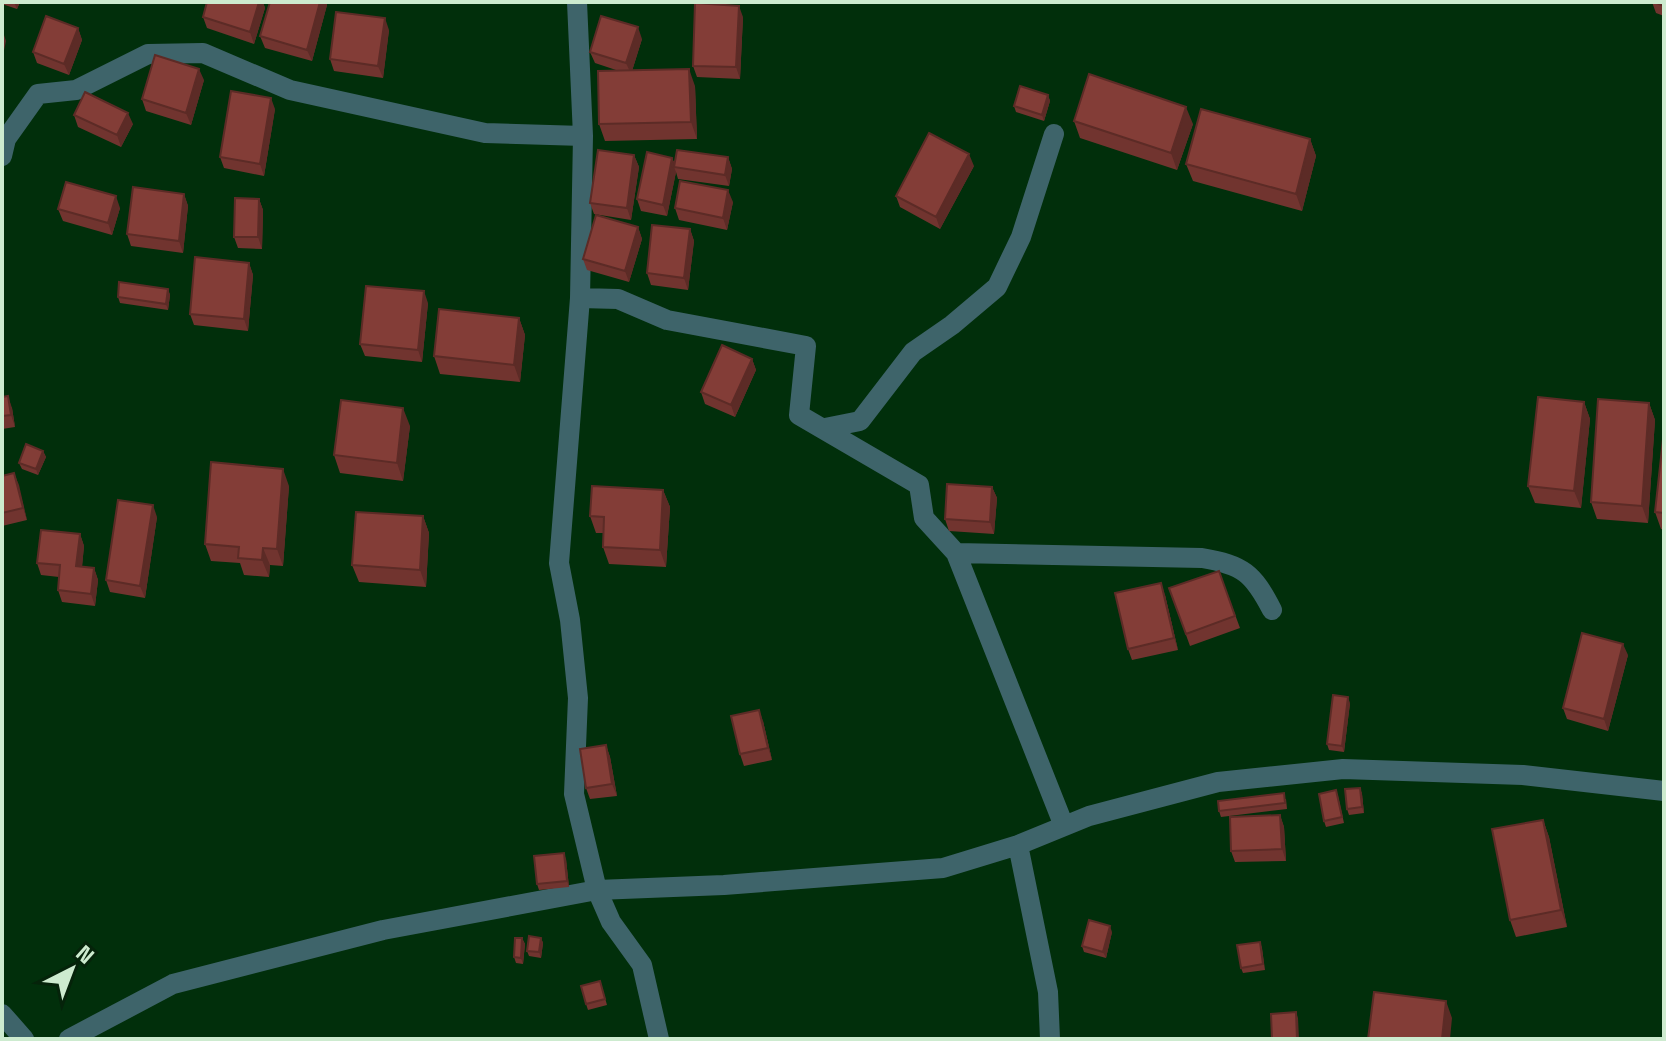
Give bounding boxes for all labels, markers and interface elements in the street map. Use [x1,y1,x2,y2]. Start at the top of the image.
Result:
north arrow [32,929,112,1009]
text: N [71,939,100,969]

